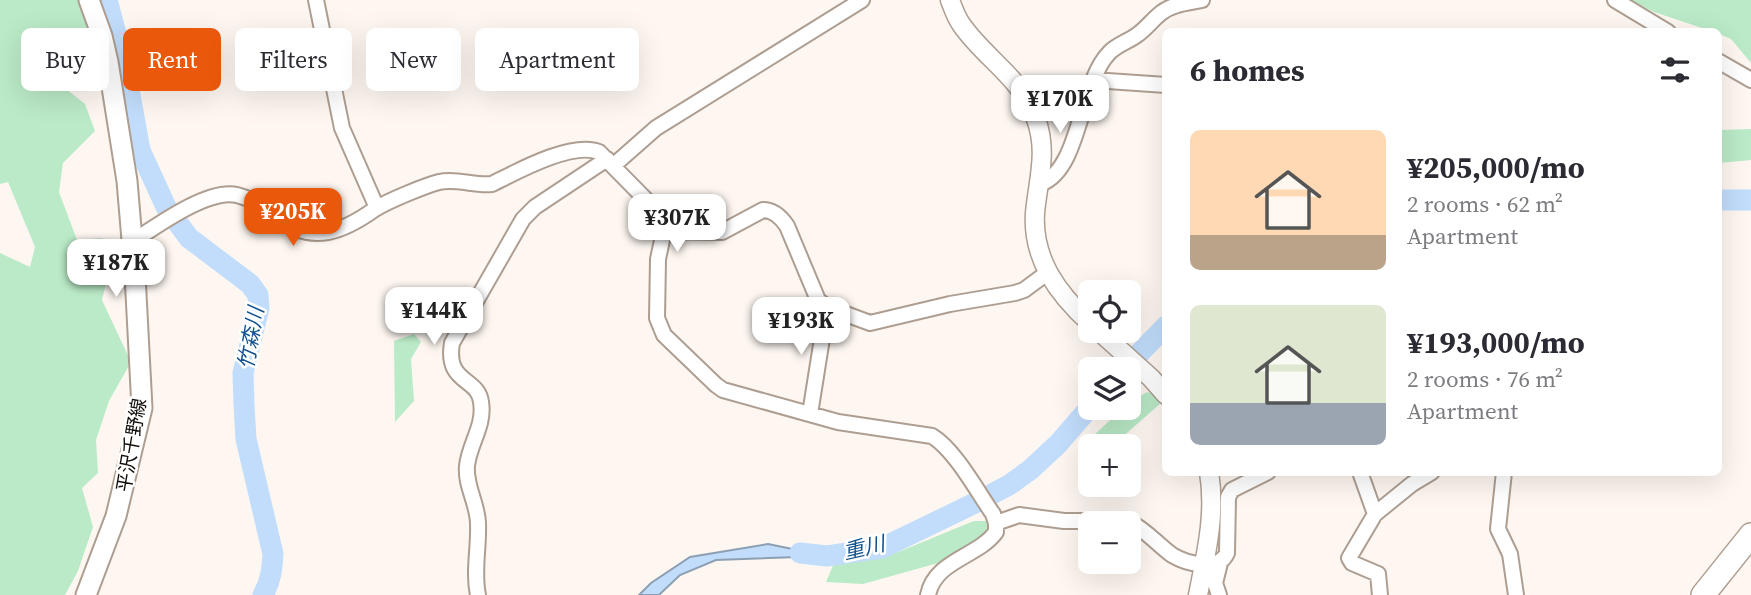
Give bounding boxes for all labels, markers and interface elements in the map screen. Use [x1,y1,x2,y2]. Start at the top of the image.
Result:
chip: Buy [21,28,109,91]
chip: Rent [123,28,221,91]
chip: Filters [235,28,352,91]
chip: New [366,28,461,91]
chip: Apartment [475,28,639,91]
text: 6 homes [1190,50,1305,91]
icon: filters [1656,51,1694,89]
pin: ¥170K [1011,76,1109,135]
text: ¥170K [1027,82,1093,114]
text: ¥205,000/mo [1407,147,1585,188]
icon: home [1246,158,1330,242]
pin: ¥205K [244,188,342,248]
text: 2 rooms · 62 m² [1407,188,1563,220]
pin: ¥307K [628,194,726,254]
text: ¥205K [260,195,326,227]
text: ¥307K [644,201,710,233]
text: Apartment [1407,220,1518,252]
pin: ¥187K [67,240,165,299]
text: ¥187K [83,246,149,278]
map controls [1078,280,1141,574]
button: locate [1078,280,1141,343]
pin: ¥144K [385,288,483,347]
text: ¥144K [401,294,467,326]
pin: ¥193K [752,298,850,357]
water label: 竹森川 [231,302,271,371]
text: ¥193K [768,304,834,336]
text: ¥193,000/mo [1407,322,1585,363]
icon: home [1246,333,1330,417]
button: layers [1078,357,1141,420]
text: 2 rooms · 76 m² [1407,363,1563,395]
text: Apartment [1407,395,1518,427]
street label: 平沢千野線 [110,396,152,494]
button: + [1078,434,1141,497]
button: − [1078,511,1141,574]
water label: 重川 [840,528,890,566]

